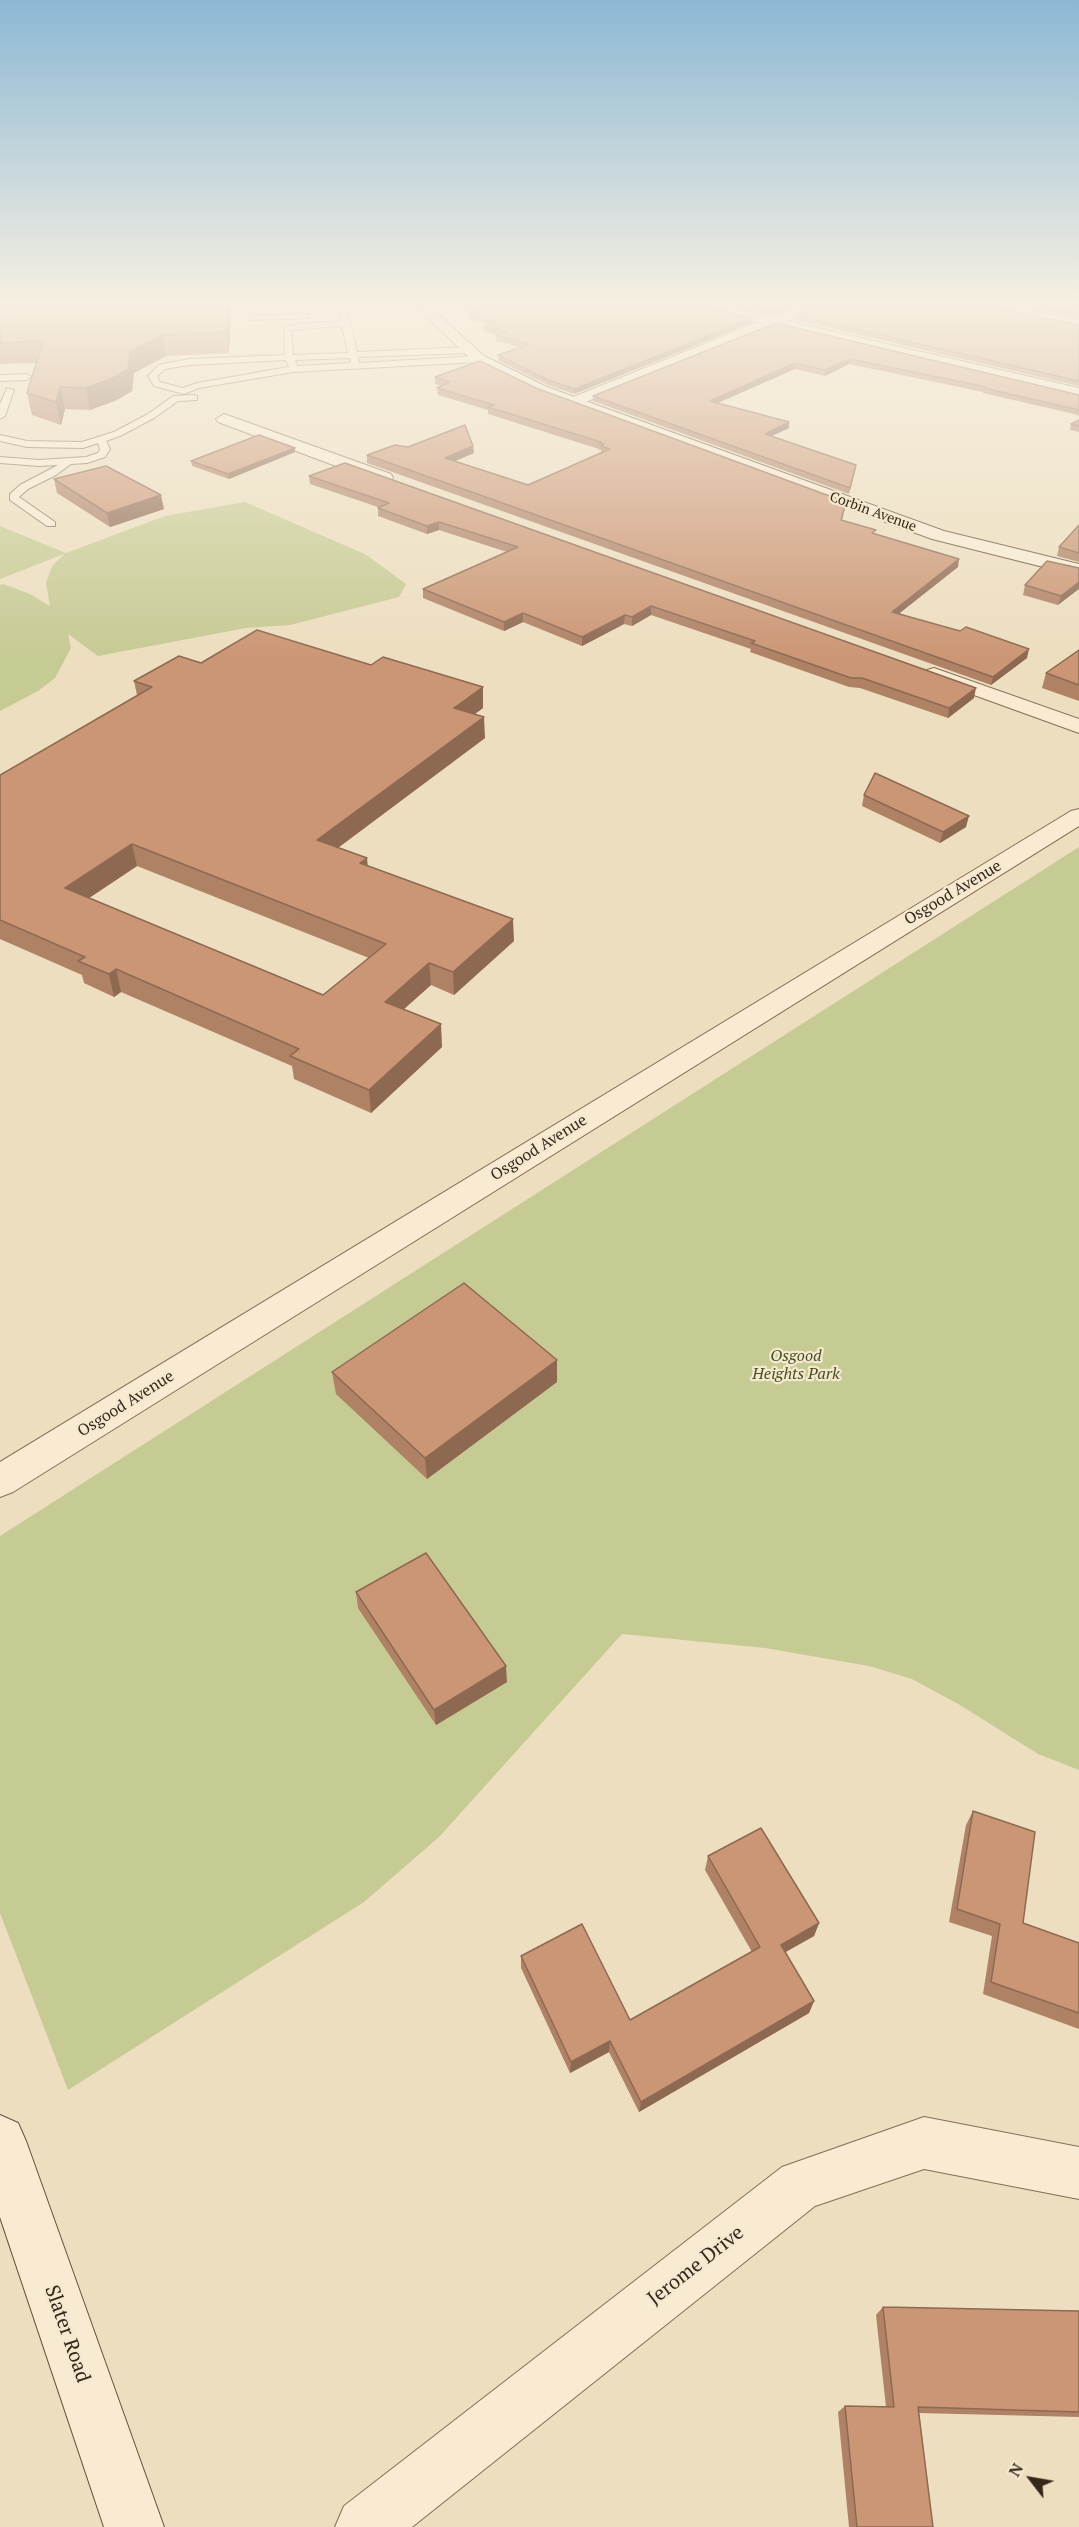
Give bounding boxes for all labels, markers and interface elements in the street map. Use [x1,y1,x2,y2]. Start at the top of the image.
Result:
street label: Corbin Avenue [827,489,919,535]
street label: Osgood Avenue [901,856,1005,930]
street label: Osgood Avenue [487,1111,591,1185]
park label: Osgood Heights Park [752,1346,840,1384]
street label: Osgood Avenue [74,1367,178,1441]
street label: Jerome Drive [643,2221,749,2311]
street label: Slater Road [39,2282,95,2386]
north arrow [1001,2449,1061,2509]
text: N [1003,2459,1028,2481]

